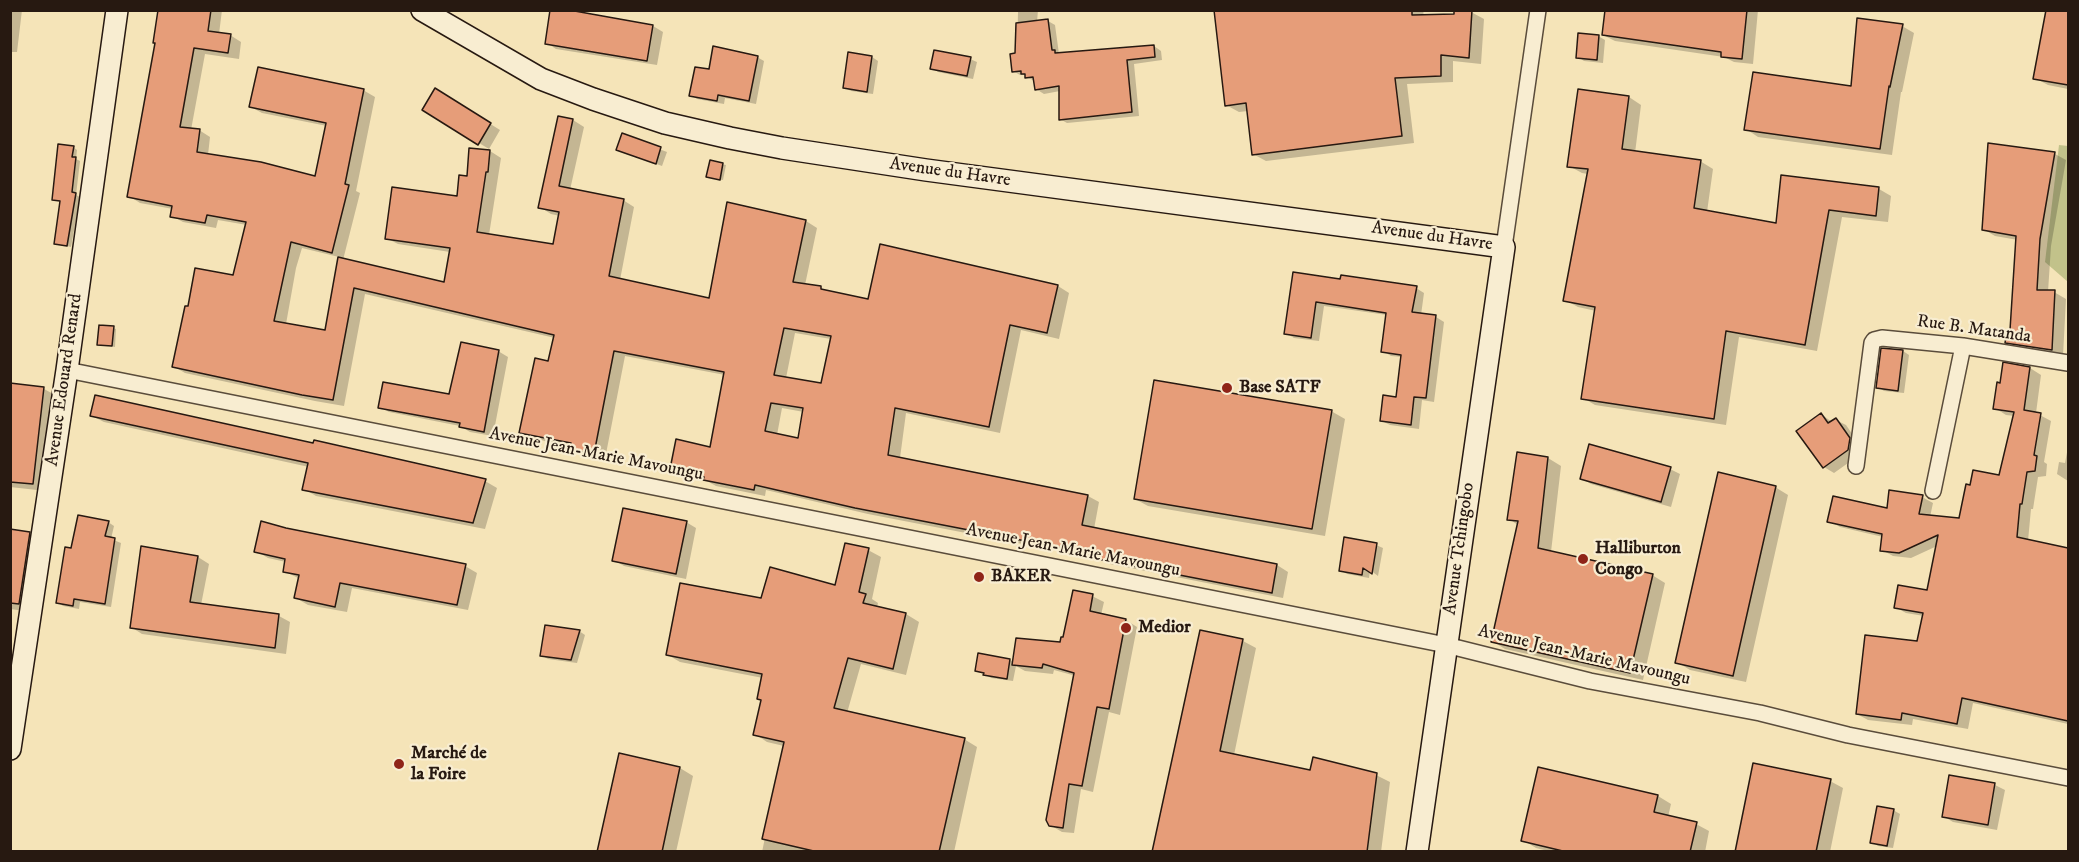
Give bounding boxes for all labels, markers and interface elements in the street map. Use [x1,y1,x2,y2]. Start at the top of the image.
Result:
street label: Avenue du Havre [888,154,1012,192]
street label: Avenue du Havre [1370,218,1494,256]
street label: Avenue Edouard Renard [42,292,88,468]
street label: Rue B. Matanda [1916,311,2032,349]
place label: Base SATF [1239,377,1320,399]
marker: Base SATF [1220,381,1234,395]
street label: Avenue Jean-Marie Mavoungu [487,424,705,486]
street label: Avenue Tchingobo [1440,481,1480,617]
street label: Avenue Jean-Marie Mavoungu [964,520,1182,582]
place label: Halliburton Congo [1595,538,1681,580]
marker: Halliburton Congo [1576,552,1590,566]
place label: BAKER [991,566,1051,588]
marker: BAKER [972,570,986,584]
place label: Medior [1138,617,1191,639]
marker: Medior [1119,621,1133,635]
street label: Avenue Jean-Marie Mavoungu [1476,621,1692,691]
place label: Marché de la Foire [411,743,487,786]
marker: Marché de la Foire [392,757,406,771]

